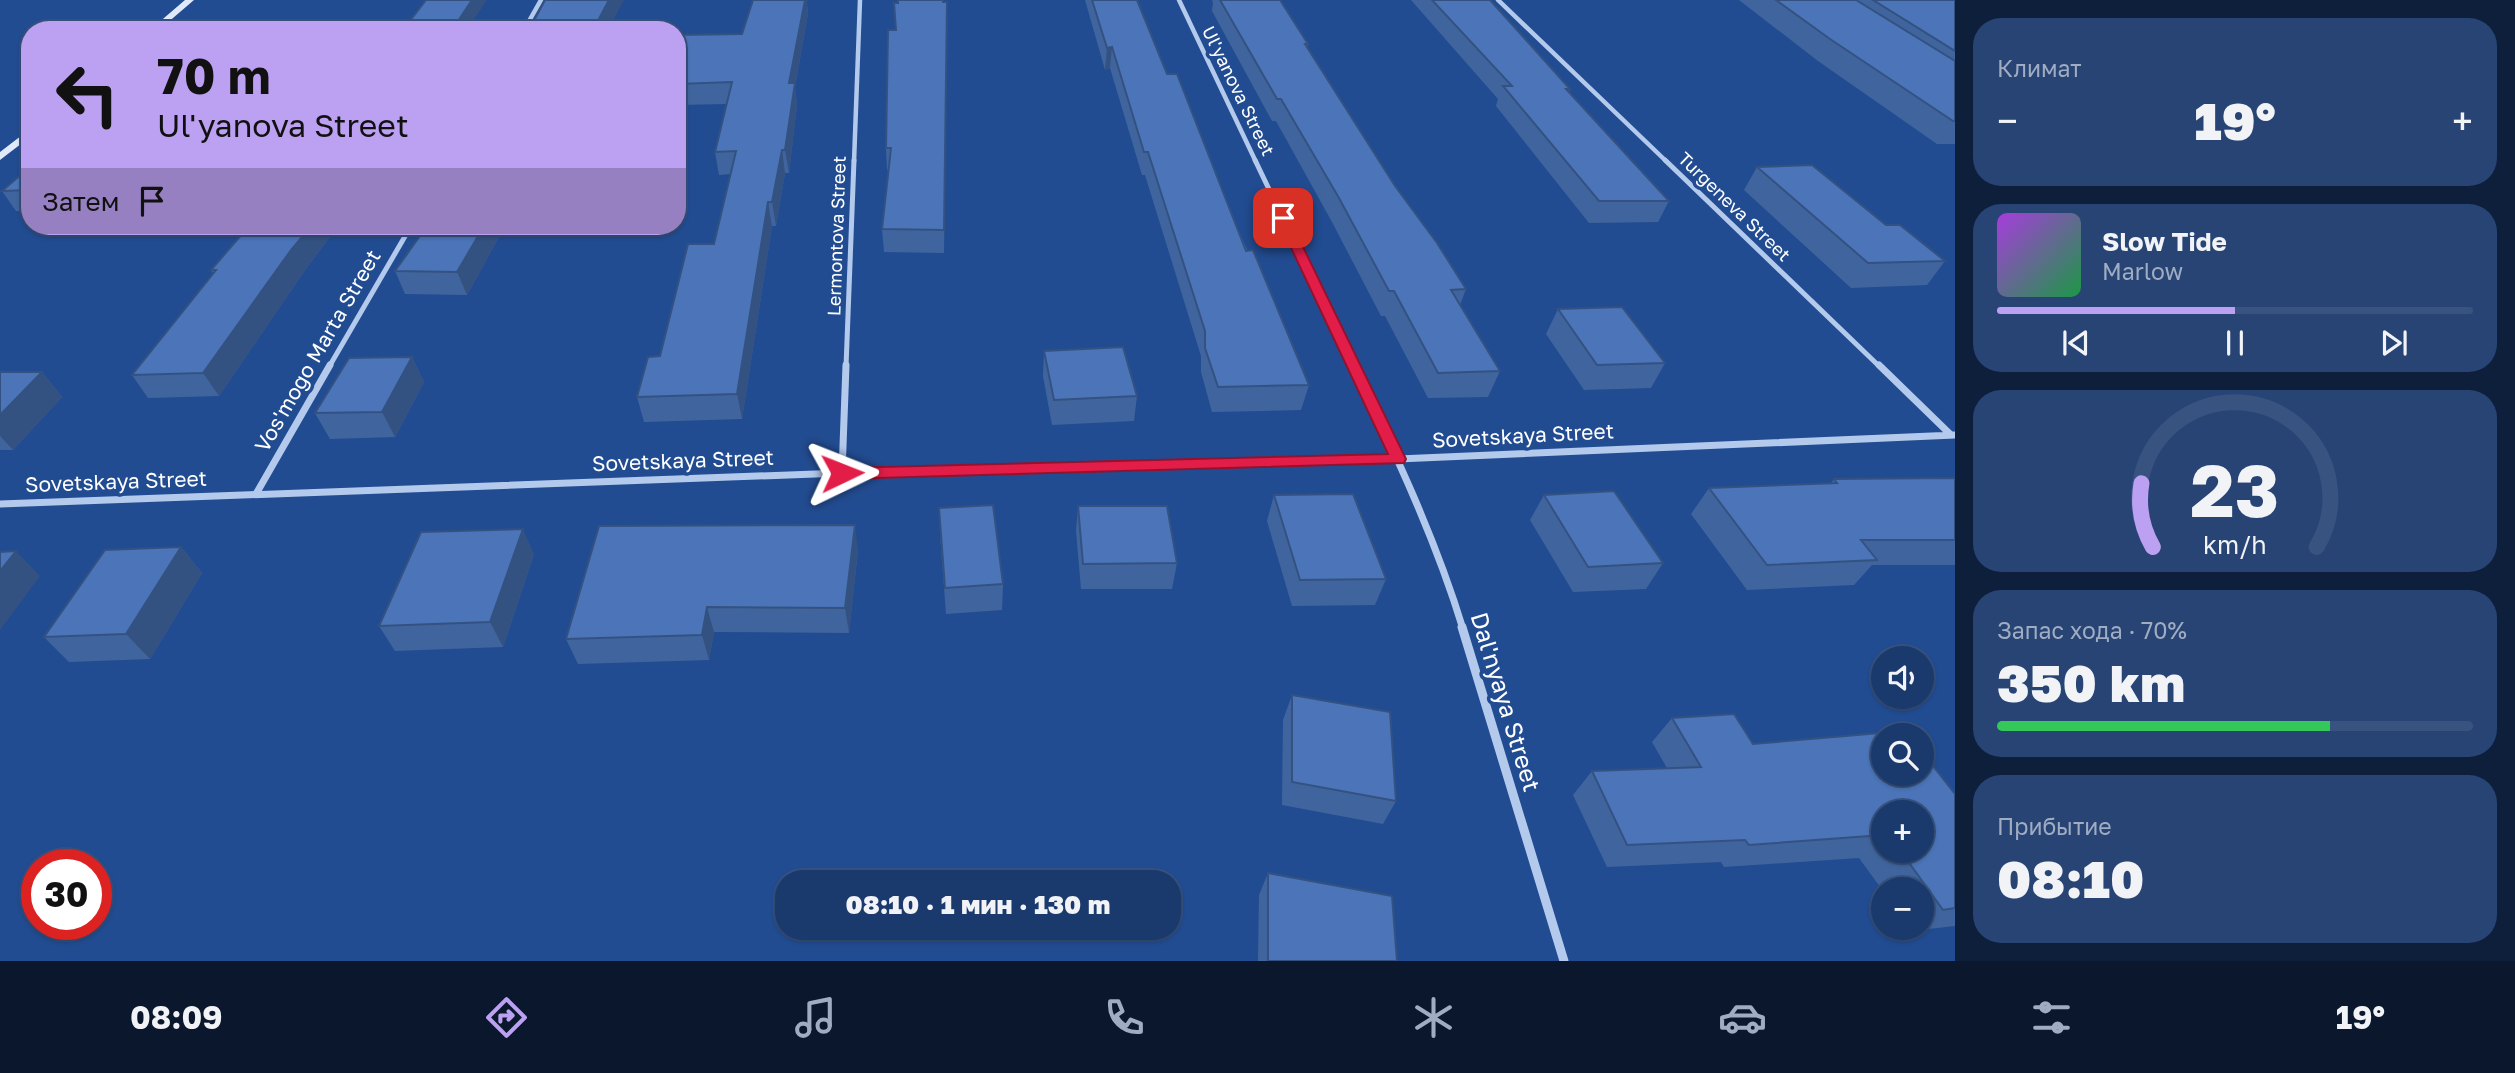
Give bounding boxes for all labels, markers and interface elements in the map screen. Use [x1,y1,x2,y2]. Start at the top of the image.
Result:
street label: Ul'yanova Street [1198,22,1280,159]
text: 70 m [157,46,271,105]
icon: left [42,49,133,140]
text: Климат [1997,54,2082,82]
text: 19° [2194,89,2276,151]
text: − [1997,98,2018,143]
text: + [2452,98,2473,143]
text: Ul'yanova Street [157,106,409,144]
street label: Turgeneva Street [1674,147,1795,265]
street label: Lermontova Street [822,155,850,316]
icon: arrive [133,182,171,220]
text: Затем [42,186,119,217]
pin [1253,188,1313,248]
icon: arrive [1264,199,1302,237]
text: Slow Tide [2102,226,2227,257]
street label: Vos'mogo Marta Street [249,245,386,456]
text: Marlow [2102,257,2183,285]
icon: previous [2057,324,2095,362]
icon: pause [2216,324,2254,362]
icon: next [2375,324,2413,362]
street label: Sovetskaya Street [1431,417,1615,453]
position arrow [805,436,879,510]
street label: Sovetskaya Street [591,444,774,476]
text: 23 [2191,446,2279,533]
street label: Sovetskaya Street [24,465,207,497]
text: km/h [2203,528,2267,559]
street label: Dal'nyaya Street [1465,608,1547,795]
text: Запас хода · 70% [1997,616,2187,644]
map controls [1871,646,1934,940]
button: sound [1871,646,1934,709]
text: 350 km [1997,651,2185,713]
button: search [1871,723,1934,786]
button: + [1871,800,1934,863]
text: Прибытие [1997,812,2112,840]
text: 08:10 [1997,847,2144,909]
speed limit sign: 30 [21,849,112,940]
button: − [1871,877,1934,940]
text: 08:10 · 1 мин · 130 m [846,889,1110,920]
icon: directions [482,993,531,1042]
icon: music [791,993,840,1042]
icon: phone [1100,993,1149,1042]
icon: climate [1409,993,1458,1042]
icon: car [1718,993,1767,1042]
icon: filters [2027,993,2076,1042]
text: 08:09 [130,998,223,1036]
text: 19° [2336,998,2385,1036]

